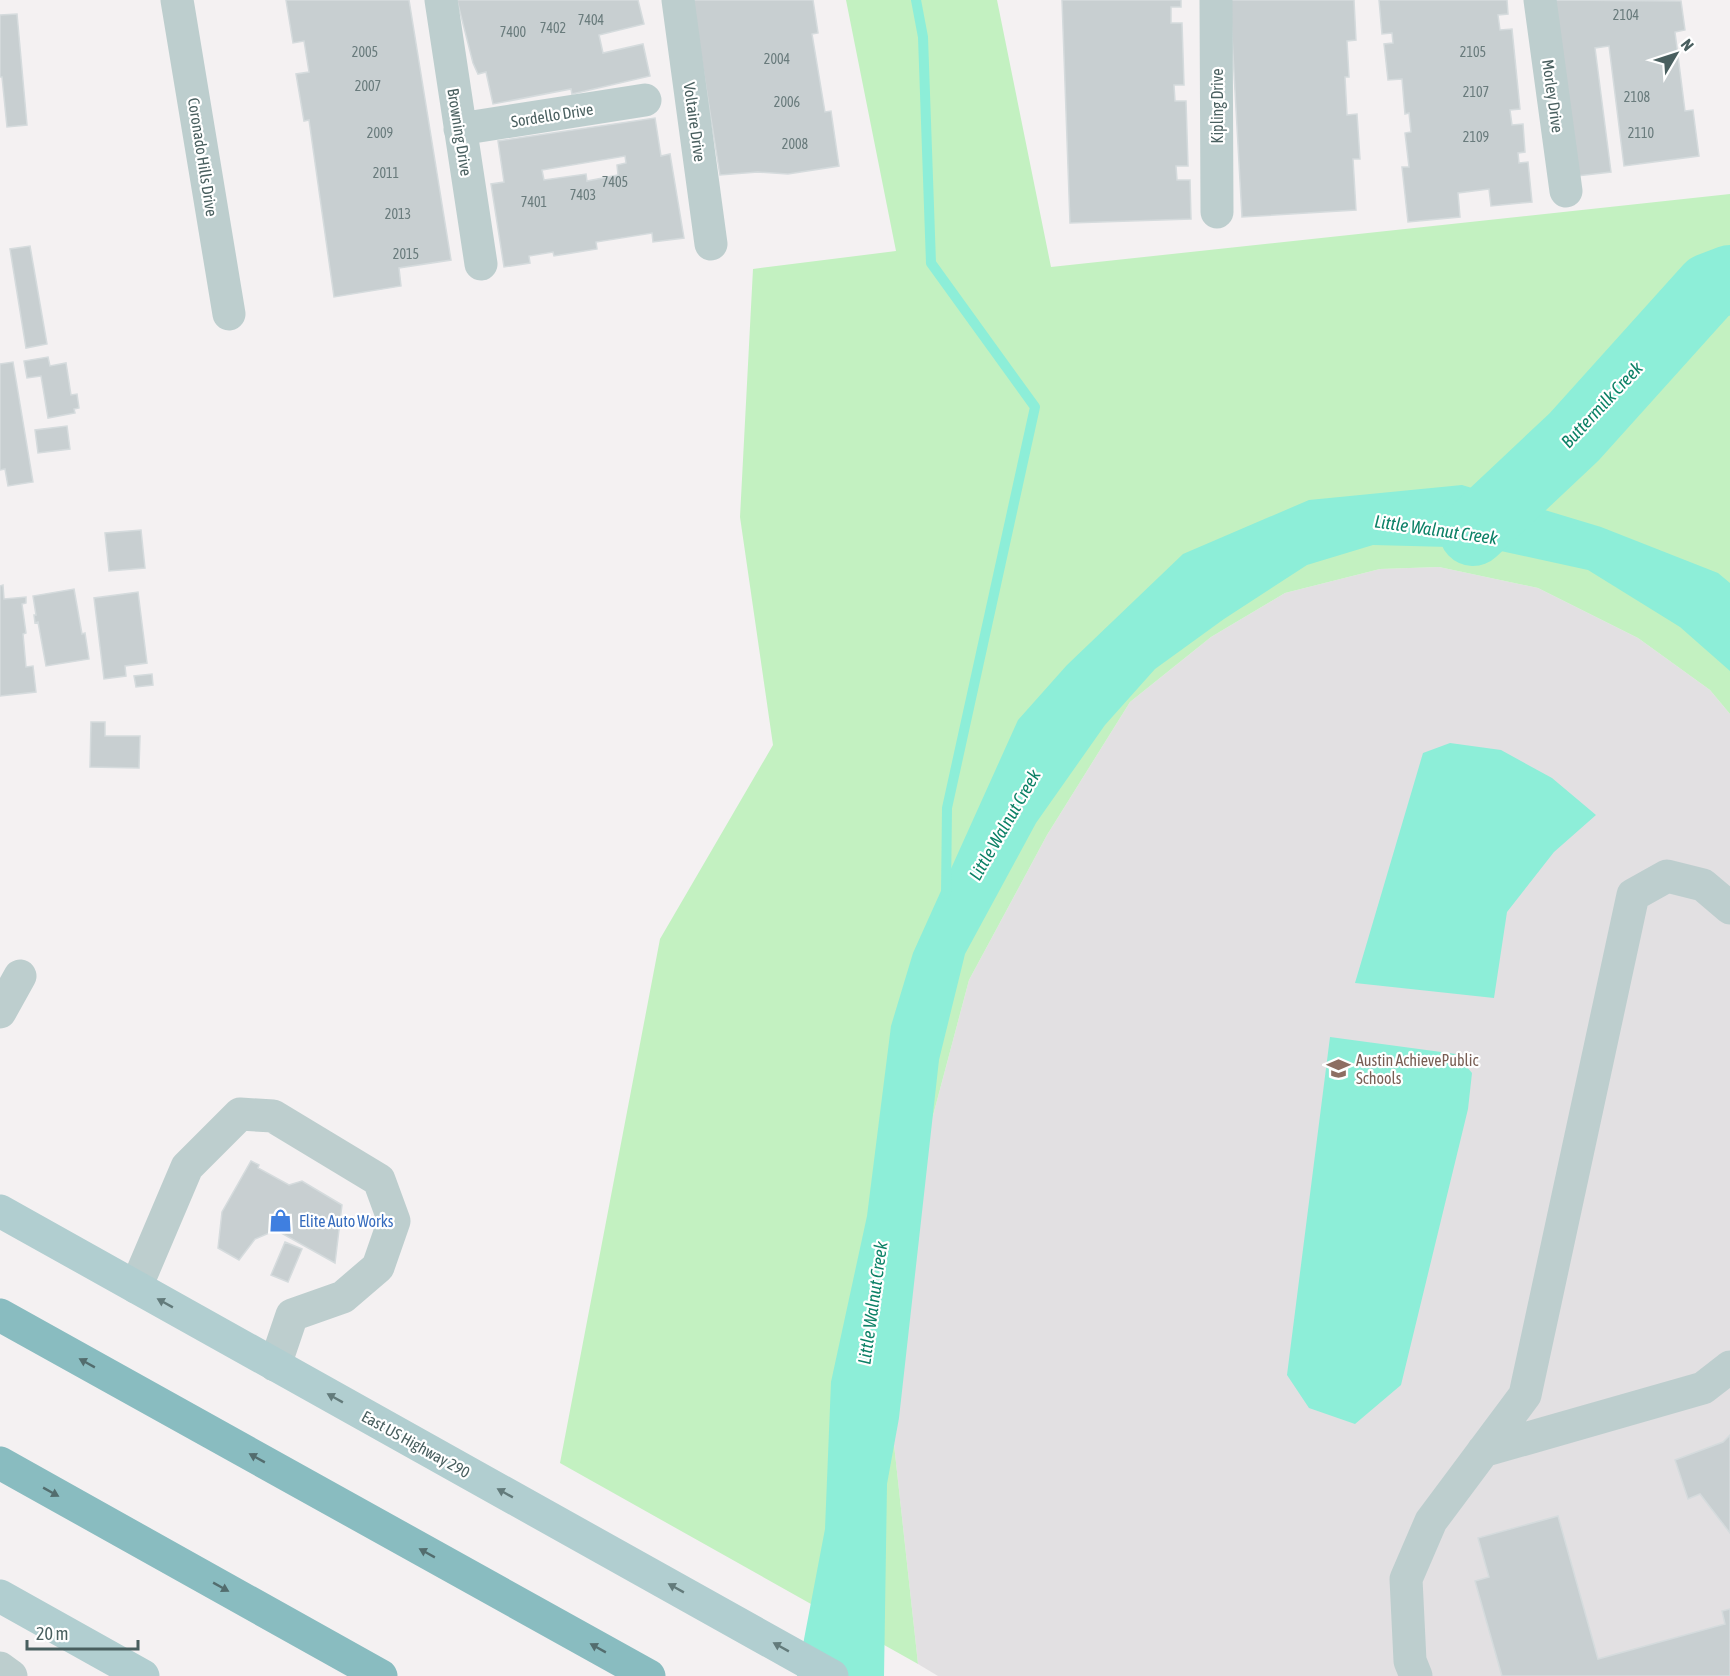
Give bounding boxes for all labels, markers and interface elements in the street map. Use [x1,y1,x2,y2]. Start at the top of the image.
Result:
house number: 2104 [1613,7,1640,23]
house number: 7404 [578,12,605,28]
house number: 7402 [540,20,566,36]
house number: 7400 [500,24,527,40]
north arrow [1646,24,1706,84]
text: N [1678,35,1698,54]
house number: 2005 [352,44,378,60]
house number: 2105 [1460,44,1486,60]
house number: 2004 [764,51,791,67]
street label: Morley Drive [1538,58,1567,134]
street label: Kipling Drive [1208,69,1227,143]
house number: 2007 [355,78,381,94]
street label: Voltaire Drive [681,81,709,163]
house number: 2107 [1463,84,1489,100]
street label: Browning Drive [443,87,476,177]
house number: 2108 [1624,89,1651,105]
house number: 2006 [774,94,801,110]
street label: Coronado Hills Drive [185,96,221,218]
street label: Sordello Drive [510,100,594,130]
house number: 2009 [367,125,393,141]
house number: 2110 [1628,125,1655,141]
house number: 2109 [1463,129,1489,145]
house number: 2008 [782,136,809,152]
house number: 2011 [373,165,399,181]
house number: 7405 [602,174,628,190]
house number: 7403 [570,187,596,203]
house number: 7401 [521,194,547,210]
house number: 2013 [385,206,411,222]
house number: 2015 [393,246,419,262]
water label: Buttermilk Creek [1556,357,1648,452]
water label: Little Walnut Creek [1373,510,1500,549]
water label: Little Walnut Creek [964,765,1045,884]
place label: Austin AchievePublic Schools [1356,1051,1479,1087]
school or university icon: Austin AchievePublic Schools [1325,1056,1351,1082]
shop icon: Elite Auto Works [268,1208,294,1234]
place label: Elite Auto Works [299,1212,394,1230]
water label: Little Walnut Creek [853,1239,892,1366]
one-way arrow [156,1298,173,1308]
one-way arrow [78,1358,95,1368]
one-way arrow [326,1393,343,1403]
street label: East US Highway 290 [358,1407,473,1482]
one-way arrow [248,1453,265,1463]
one-way arrow [43,1486,59,1497]
one-way arrow [496,1488,513,1498]
one-way arrow [419,1548,436,1558]
one-way arrow [213,1582,230,1592]
one-way arrow [667,1583,684,1593]
scale bar [27,1613,138,1651]
text: 20 m [36,1623,68,1644]
one-way arrow [590,1642,606,1653]
one-way arrow [772,1642,789,1652]

